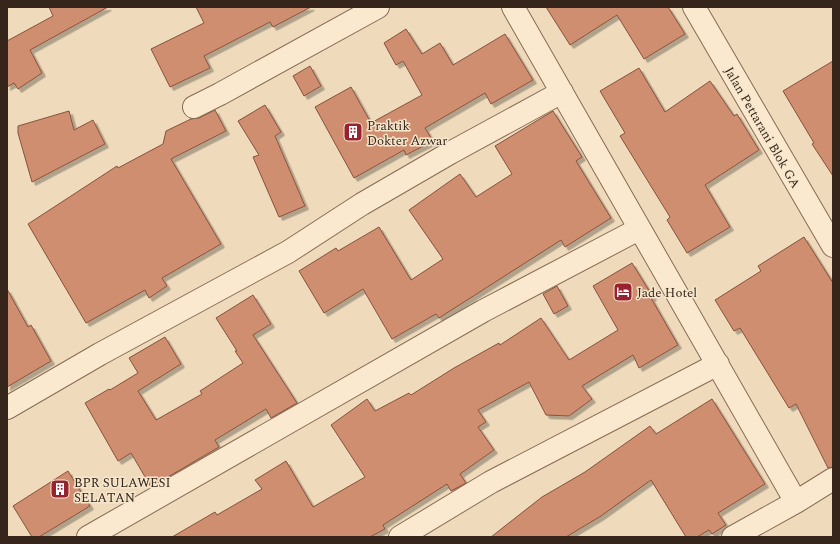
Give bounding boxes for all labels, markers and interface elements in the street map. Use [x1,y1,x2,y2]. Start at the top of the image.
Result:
street label: Jalan Pettarani Blok GA [719,63,805,192]
place label: Praktik Dokter Azwar [367,116,447,151]
building icon: Praktik Dokter Azwar [342,121,364,143]
hotel icon: Jade Hotel [612,281,634,303]
place label: Jade Hotel [637,283,697,303]
place label: BPR SULAWESI SELATAN [74,473,171,508]
building icon: BPR SULAWESI SELATAN [49,478,71,500]

